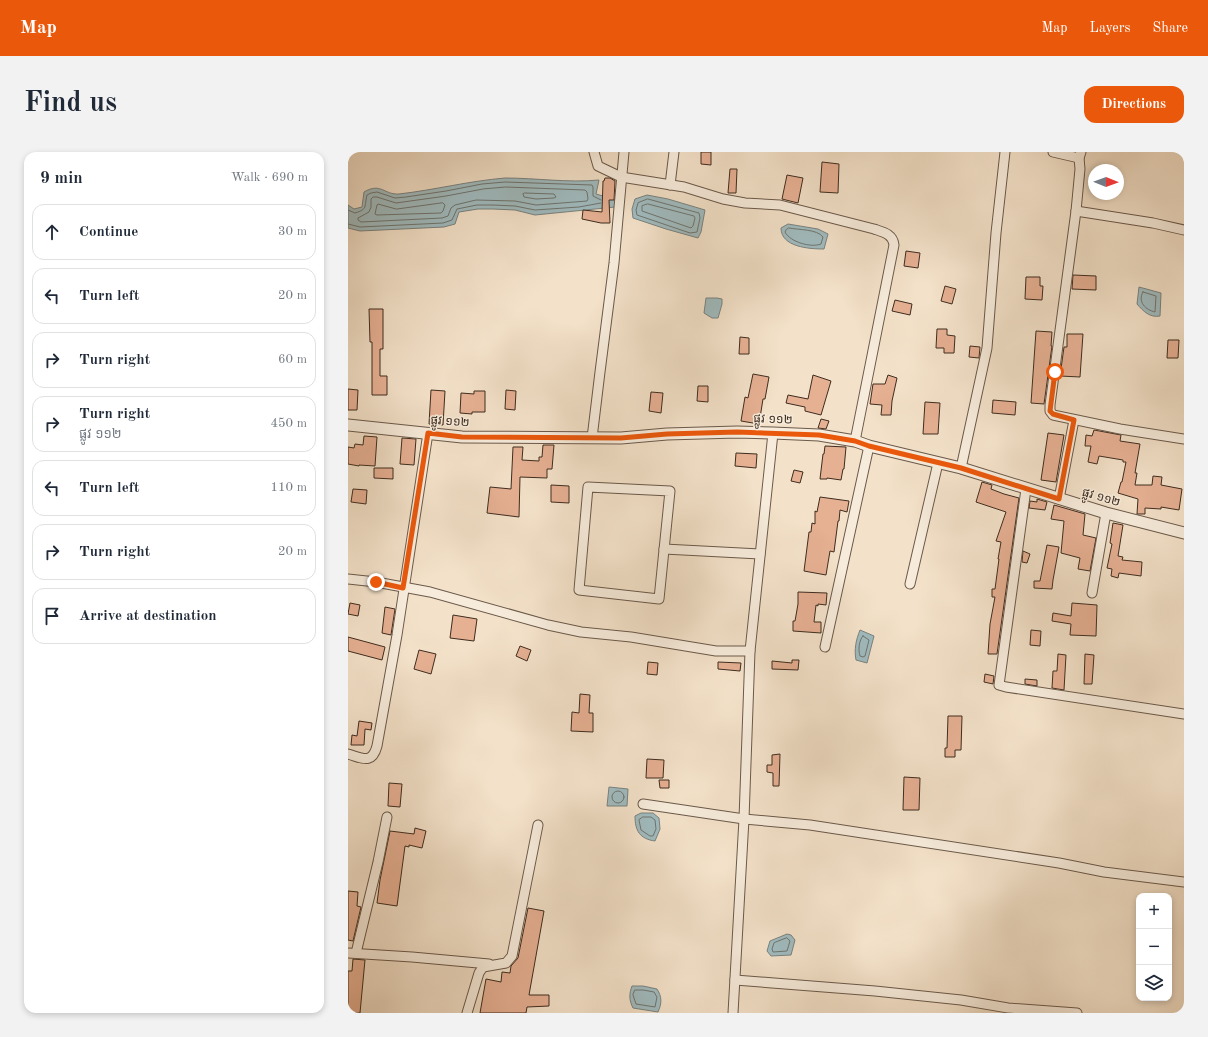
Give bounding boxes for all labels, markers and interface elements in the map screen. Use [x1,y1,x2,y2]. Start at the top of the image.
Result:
text: Map [20,19,57,38]
text: Map [1042,21,1068,35]
text: Layers [1090,21,1131,35]
text: Share [1153,21,1188,35]
button: Directions [1084,86,1184,123]
text: Find us [24,90,117,118]
north arrow [1088,164,1124,200]
text: 9 min [40,170,83,187]
text: Walk · 690 m [231,171,308,184]
icon: ahead [41,221,63,243]
text: Continue [79,225,138,240]
text: 30 m [278,225,307,238]
icon: left [41,285,63,307]
text: Turn left [79,289,139,304]
text: 20 m [278,289,307,302]
icon: right [41,349,63,371]
text: Turn right [79,353,150,368]
text: 60 m [278,353,307,366]
route start [1046,363,1064,381]
text: Turn right [79,407,150,422]
icon: right [41,413,63,435]
street label: ផ្លូវ ១១២ [753,413,793,430]
street label: ផ្លូវ ១១២ [430,415,470,433]
text: 450 m [270,417,307,430]
text: ផ្លូវ ១១២ [79,428,121,441]
icon: left [41,477,63,499]
text: Turn left [79,481,139,496]
text: 110 m [270,481,307,494]
street label: ផ្លូវ ១១២ [1080,487,1121,513]
icon: right [41,541,63,563]
text: Turn right [79,545,150,560]
text: 20 m [278,545,307,558]
route end [367,573,385,591]
icon: arrive [41,605,63,627]
text: Arrive at destination [79,609,217,624]
map controls [1136,893,1172,1001]
button: + [1136,893,1172,929]
button: − [1136,929,1172,965]
button: layers [1136,965,1172,1001]

